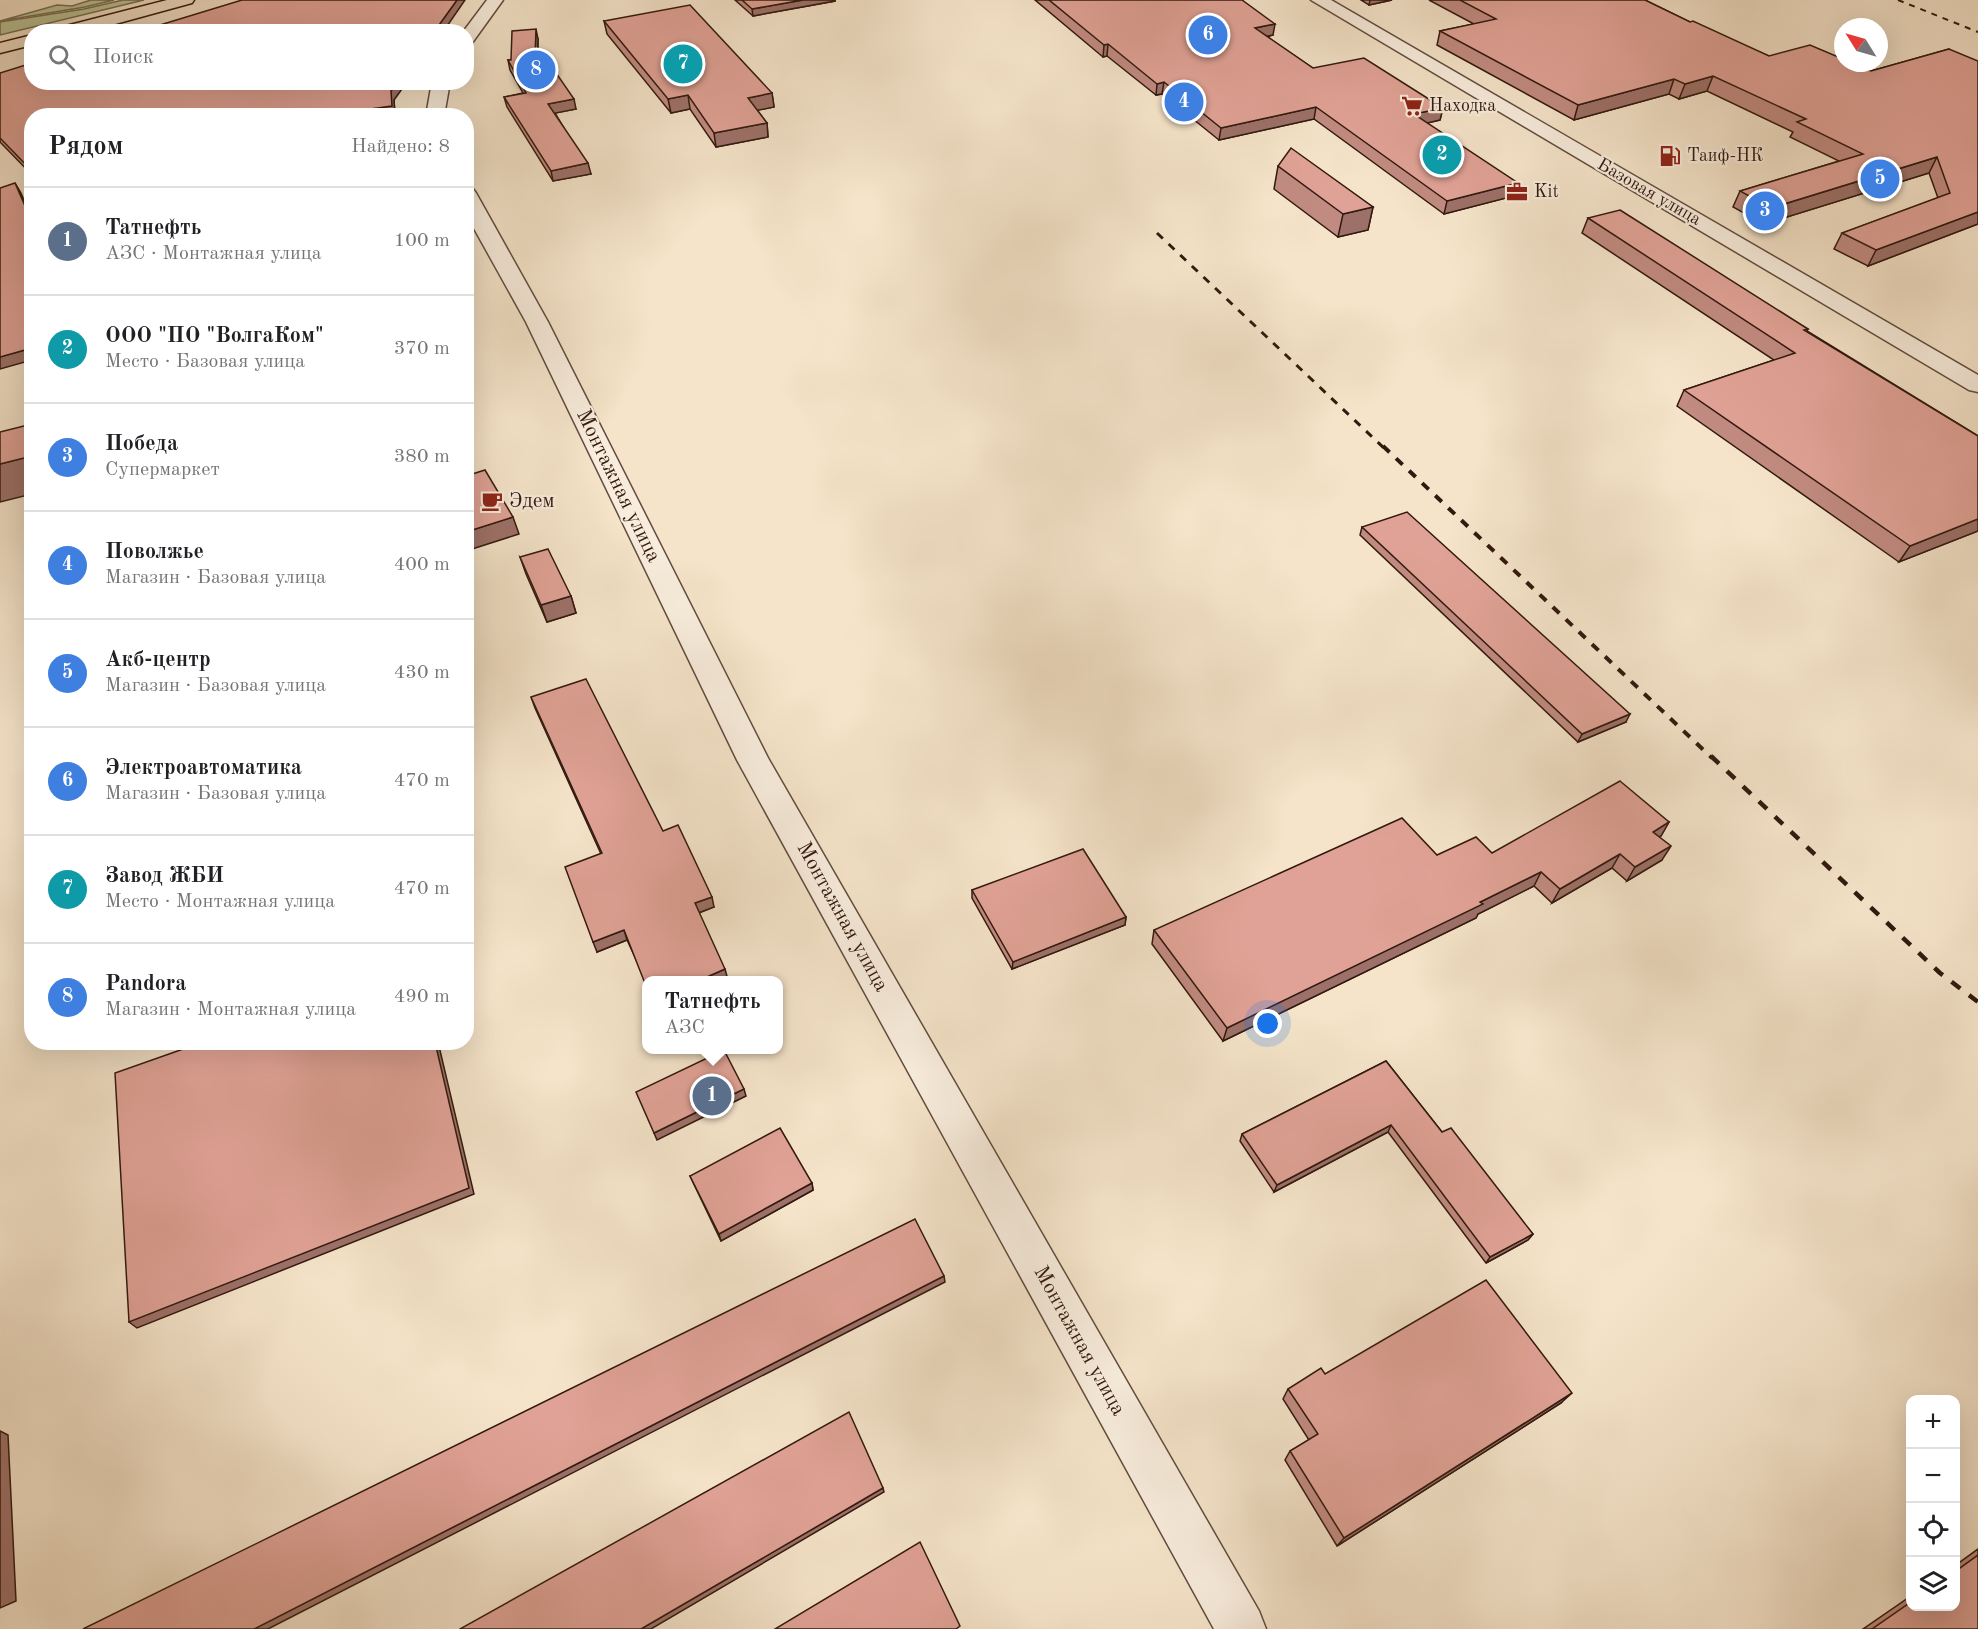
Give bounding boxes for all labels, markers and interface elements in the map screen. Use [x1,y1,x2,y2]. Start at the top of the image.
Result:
pin: 6 [1188,12,1228,57]
north arrow [1834,18,1888,72]
search box [24,24,474,90]
icon: search [45,41,78,74]
pin: 7 [664,42,702,86]
text: Поиск [93,46,154,68]
pin: 8 [516,48,556,92]
pin: 4 [1164,80,1204,124]
supermarket icon: Находка [1400,94,1424,118]
place label: Находка [1429,97,1496,115]
pin: 2 [1422,132,1462,178]
text: Рядом [48,134,123,160]
text: Найдено: 8 [351,137,450,157]
fuel station icon: Таиф-НК [1658,144,1682,168]
place label: Таиф-НК [1687,147,1763,166]
street label: Базовая улица [1594,155,1704,229]
pin: 5 [1860,156,1900,201]
office icon: Kit [1505,180,1529,204]
place label: Kit [1534,183,1559,201]
pin: 3 [1746,188,1784,234]
text: Татнефть [105,217,201,239]
text: 1 [62,231,73,251]
text: 100 m [394,231,450,251]
text: АЗС · Монтажная улица [105,244,322,264]
text: ООО "ПО "ВолгаКом" [105,325,324,347]
text: 2 [62,339,73,359]
text: 370 m [394,339,450,359]
text: Место · Базовая улица [105,352,305,372]
street label: Монтажная улица [572,406,664,566]
text: Победа [105,433,178,455]
text: 3 [62,447,73,467]
text: 380 m [394,447,450,467]
text: Супермаркет [105,460,220,480]
cafe icon: Эдем [480,489,504,513]
place label: Эдем [509,491,555,512]
text: Поволжье [105,541,204,563]
text: 4 [62,555,73,575]
text: 400 m [394,555,450,575]
text: Магазин · Базовая улица [105,568,326,588]
text: Акб-центр [105,649,211,671]
text: 5 [62,663,73,683]
text: 430 m [394,663,450,683]
text: Магазин · Базовая улица [105,676,326,696]
text: Электроавтоматика [105,757,302,779]
text: 6 [62,771,73,791]
text: 470 m [394,771,450,791]
text: Магазин · Базовая улица [105,784,326,804]
street label: Монтажная улица [792,839,892,995]
text: Завод ЖБИ [105,865,224,887]
text: 7 [62,879,73,899]
text: 470 m [394,879,450,899]
text: Место · Монтажная улица [105,892,335,912]
text: Pandora [105,973,187,995]
popup [642,976,783,1054]
text: 8 [62,987,73,1007]
text: 490 m [394,987,450,1007]
text: Татнефть [664,991,761,1013]
text: Магазин · Монтажная улица [105,1000,356,1020]
your location [1253,1009,1282,1038]
text: АЗС [664,1018,705,1038]
pin: 1 [692,1074,732,1118]
street label: Монтажная улица [1029,1263,1129,1419]
map controls [1906,1395,1960,1611]
button: + [1906,1395,1960,1449]
button: − [1906,1449,1960,1503]
button: locate [1906,1503,1960,1557]
button: layers [1906,1557,1960,1611]

